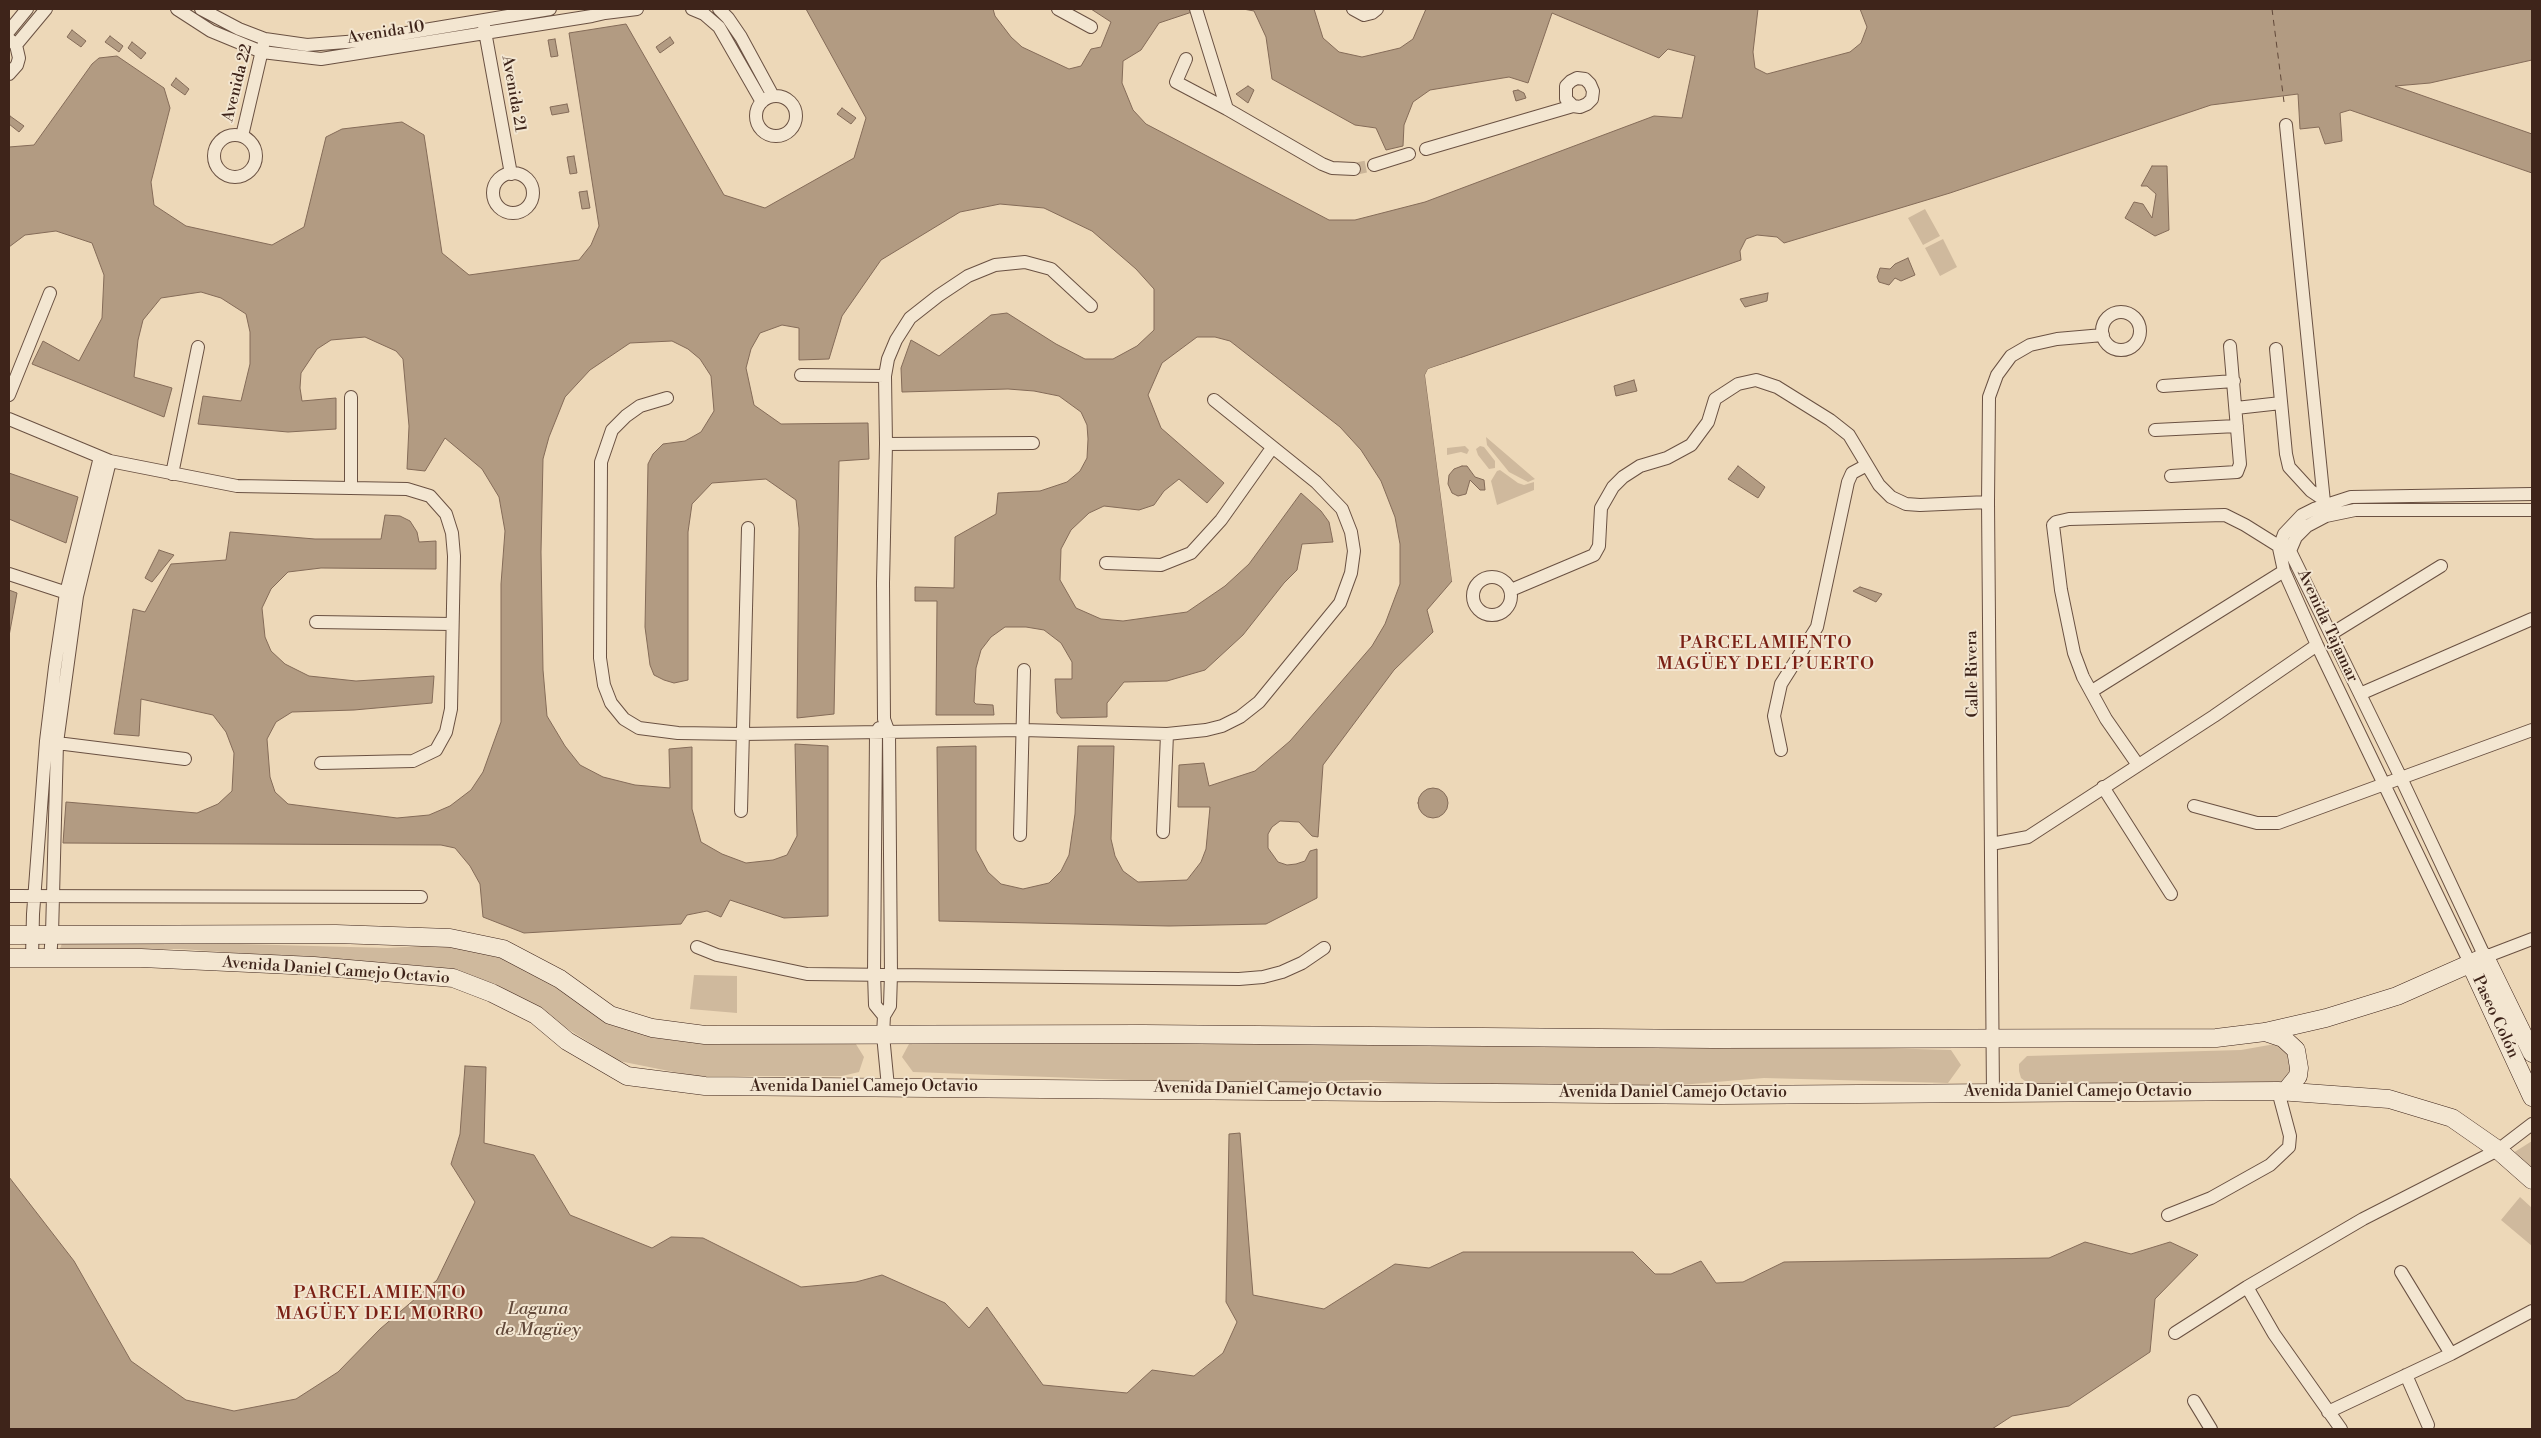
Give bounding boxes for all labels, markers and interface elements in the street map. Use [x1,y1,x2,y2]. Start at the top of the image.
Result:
street label: Avenida 10 [346,17,426,49]
street label: Avenida 22 [219,42,257,124]
street label: Avenida 21 [497,54,529,134]
street label: Avenida Tajamar [2293,567,2361,685]
street label: Calle Rivera [1963,630,1983,718]
district label: PARCELAMIENTO MAGÜEY DEL PUERTO [1655,633,1877,676]
street label: Avenida Daniel Camejo Octavio [221,953,451,989]
street label: Paseo Colón [2468,973,2522,1061]
street label: Avenida Daniel Camejo Octavio [750,1077,978,1097]
street label: Avenida Daniel Camejo Octavio [1154,1078,1382,1102]
street label: Avenida Daniel Camejo Octavio [1964,1082,2192,1102]
street label: Avenida Daniel Camejo Octavio [1559,1083,1787,1103]
district label: PARCELAMIENTO MAGÜEY DEL MORRO [274,1283,486,1326]
water label: Laguna de Magüey [495,1299,581,1342]

